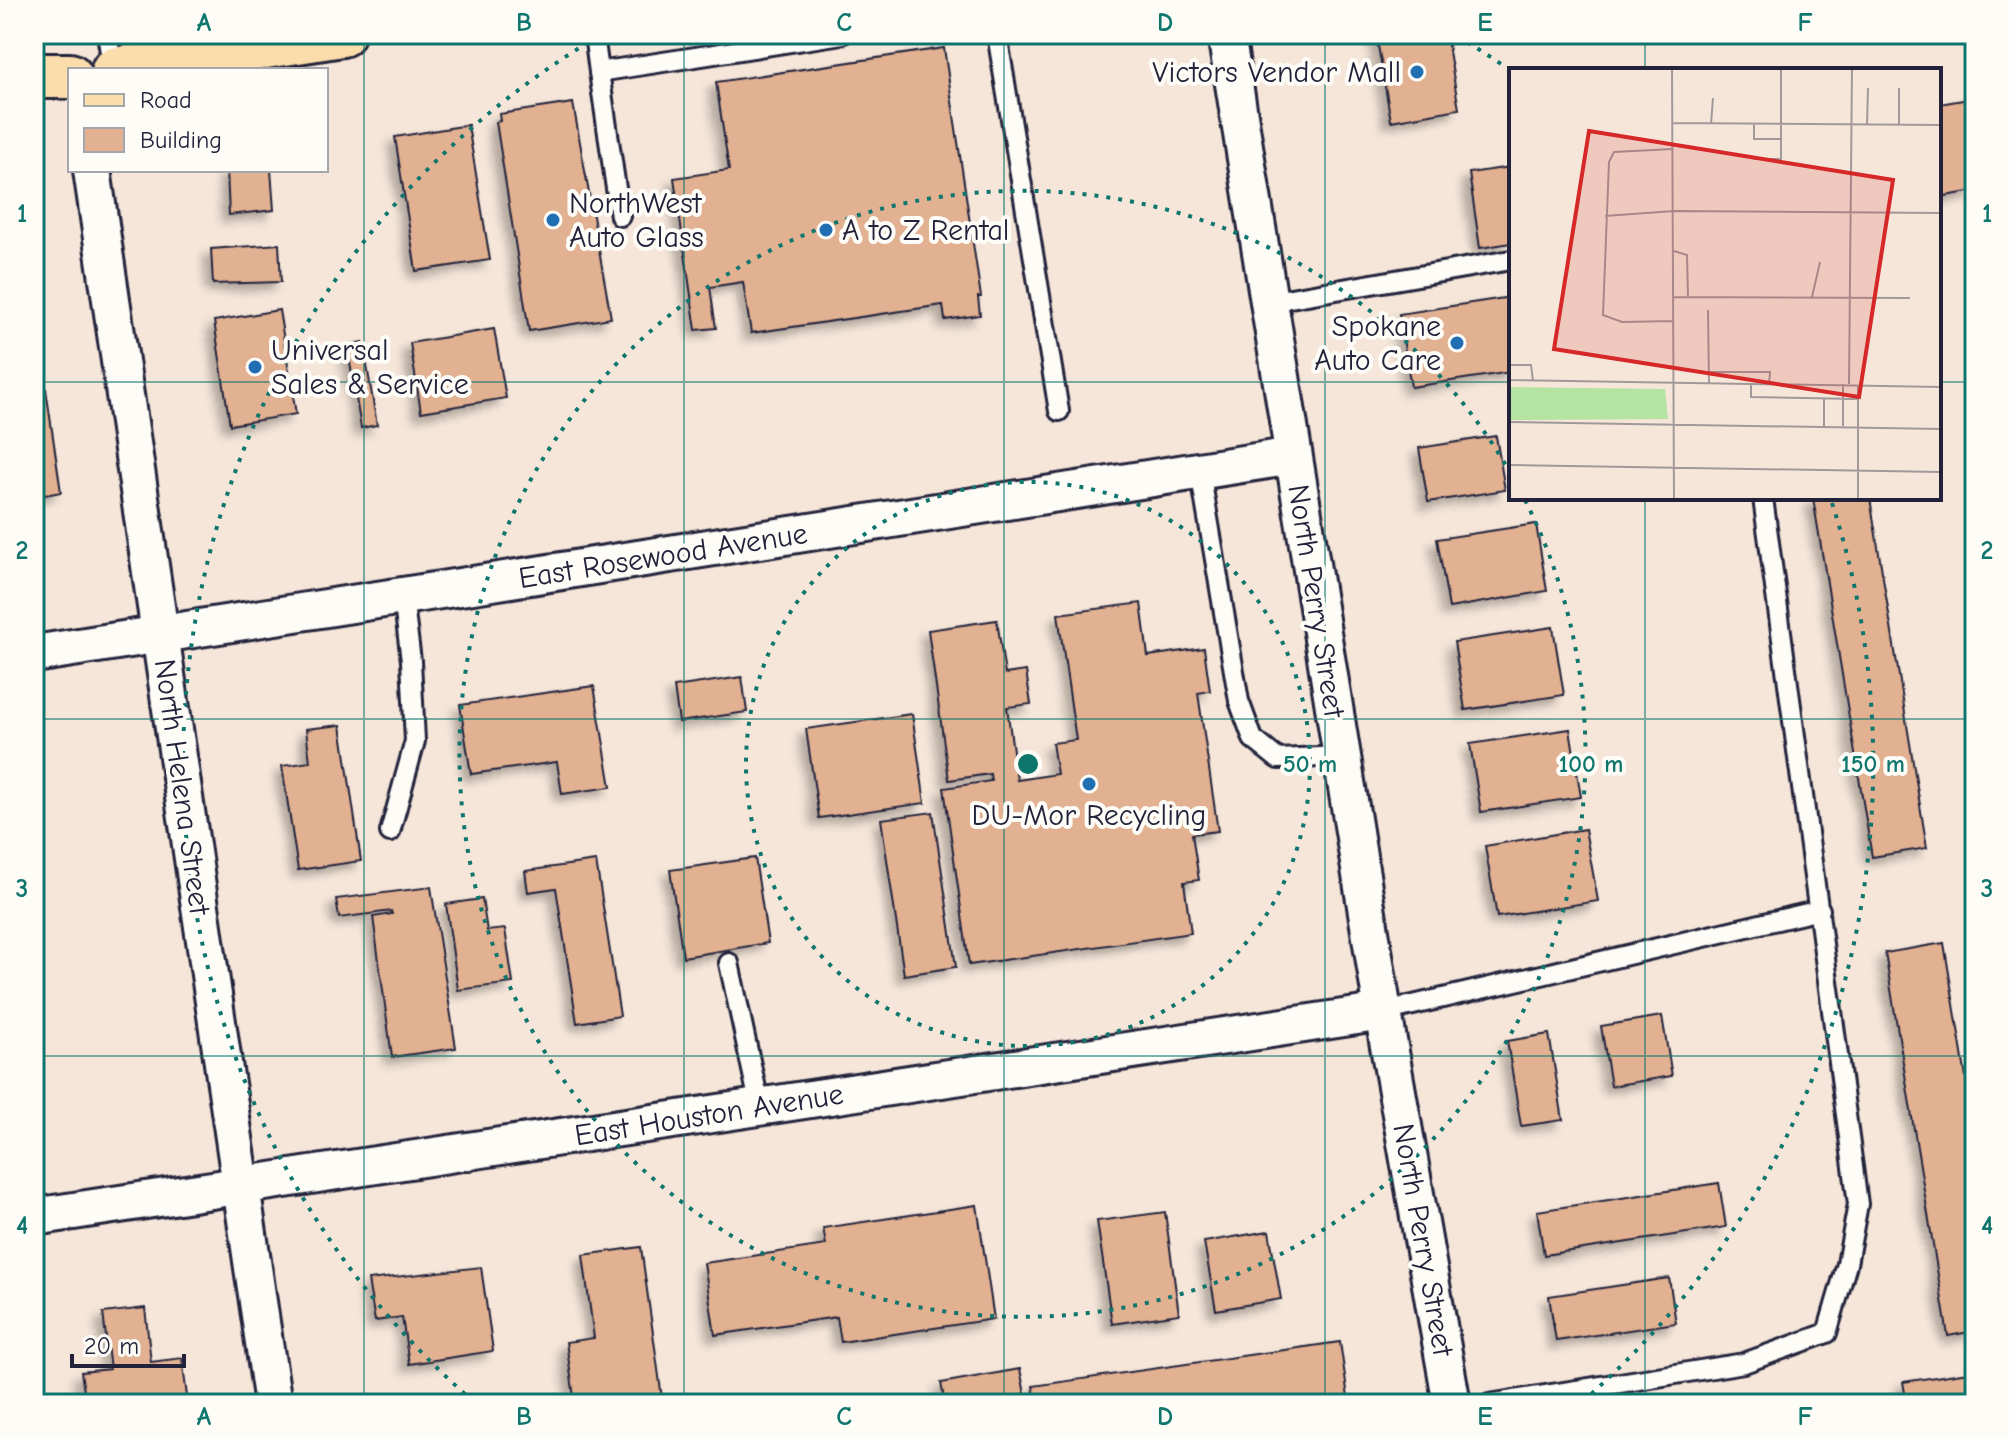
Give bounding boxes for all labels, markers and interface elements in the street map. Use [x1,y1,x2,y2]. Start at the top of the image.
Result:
text: A [197,8,212,38]
text: B [516,8,532,38]
text: C [836,8,852,38]
text: D [1157,8,1173,38]
text: E [1477,8,1493,38]
text: F [1797,8,1813,38]
place label: Victors Vendor Mall [1152,55,1401,90]
marker: Victors Vendor Mall [1408,63,1426,81]
legend [68,68,328,172]
inset map [1509,68,1941,500]
text: Road [140,86,192,114]
text: Building [140,126,222,154]
place label: NorthWest Auto Glass [569,186,704,255]
text: 1 [17,199,27,229]
text: 1 [1982,199,1992,229]
marker: NorthWest Auto Glass [544,211,562,229]
place label: A to Z Rental [842,213,1009,248]
marker: A to Z Rental [817,221,835,239]
place label: Spokane Auto Care [1314,309,1441,378]
place label: Universal Sales & Service [271,333,469,402]
marker: Spokane Auto Care [1448,334,1466,352]
marker: Universal Sales & Service [246,358,264,376]
street label: North Perry Street [1280,482,1352,721]
street label: East Rosewood Avenue [516,516,810,596]
text: 2 [16,536,28,566]
text: 2 [1981,536,1993,566]
street label: North Helena Street [147,657,217,918]
centre of rings [1014,750,1042,778]
text: 50 m [1283,750,1337,778]
text: 100 m [1559,750,1623,778]
text: 150 m [1841,750,1905,778]
marker: DU-Mor Recycling [1080,775,1098,793]
place label: DU-Mor Recycling [972,798,1206,833]
text: 3 [16,874,28,904]
text: 3 [1981,874,1993,904]
street label: East Houston Avenue [572,1076,846,1154]
street label: North Perry Street [1385,1121,1461,1360]
text: 4 [16,1211,28,1241]
text: 4 [1981,1211,1993,1241]
scale bar [72,1318,184,1368]
text: 20 m [84,1332,139,1360]
text: A [197,1402,212,1432]
text: B [516,1402,532,1432]
text: C [836,1402,852,1432]
text: D [1157,1402,1173,1432]
text: E [1477,1402,1493,1432]
text: F [1797,1402,1813,1432]

